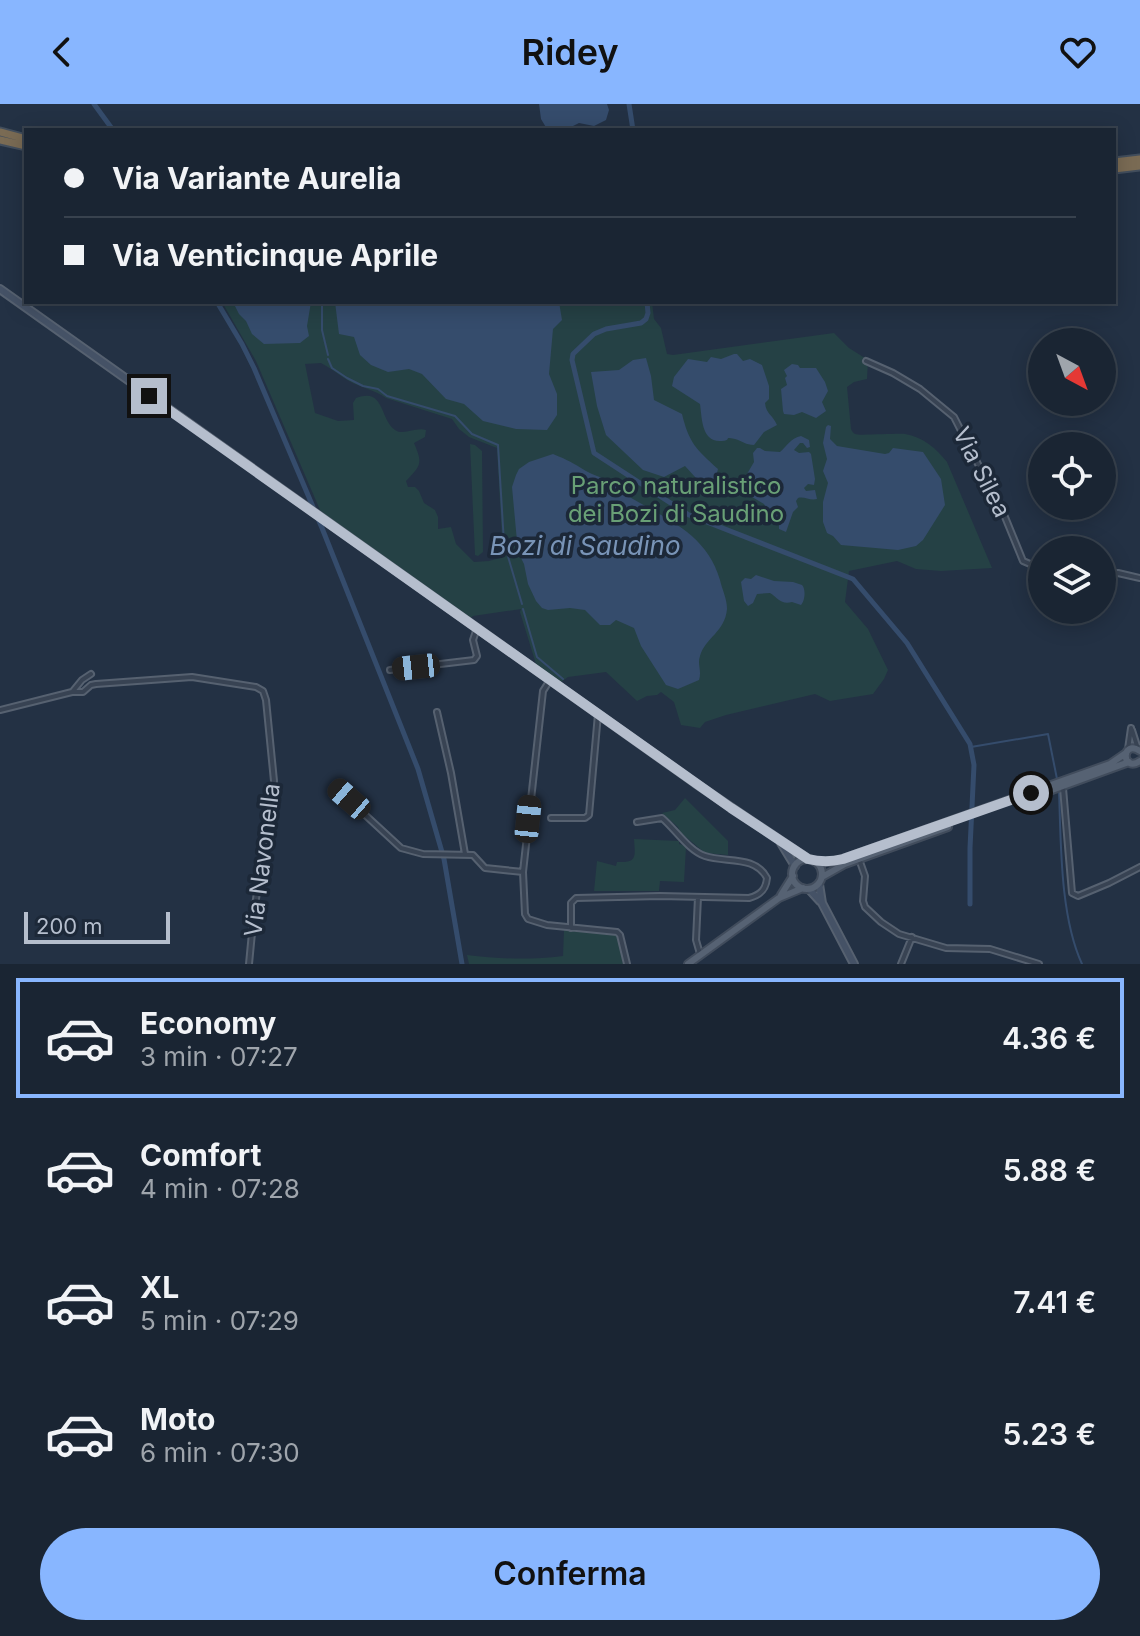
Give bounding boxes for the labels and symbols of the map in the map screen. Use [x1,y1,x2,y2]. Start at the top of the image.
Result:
north arrow [1028,328,1116,416]
route end [131,378,167,414]
street label: Via Silea [947,422,1017,522]
park label: Parco naturalistico dei Bozi di Saudino [568,471,784,528]
water label: Bozi di Saudino [490,530,681,561]
car [391,653,441,681]
car [323,774,375,824]
route start [1013,775,1049,811]
street label: Via Navonella [238,782,286,938]
car [514,794,542,844]
scale bar [24,908,170,944]

